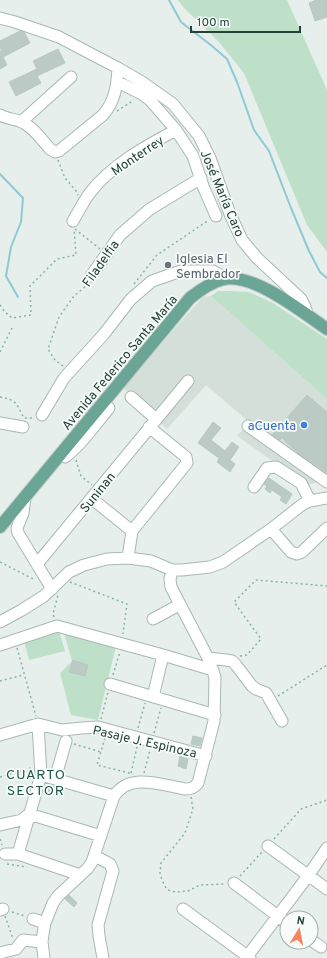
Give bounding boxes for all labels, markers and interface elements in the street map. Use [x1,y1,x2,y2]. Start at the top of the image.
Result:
scale bar [191,8,300,34]
text: 100 m [197,15,230,31]
street label: Monterrey [109,133,168,180]
street label: José María Caro [196,148,247,240]
street label: Filadelfia [80,238,123,291]
place label: Iglesia El Sembrador [176,252,240,283]
marker: Iglesia El Sembrador [163,260,173,270]
street label: Avenida Federico Santa María [59,292,182,434]
place label: aCuenta [248,419,296,435]
marker: aCuenta [299,420,309,430]
street label: Suninan [77,470,120,517]
street label: Pasaje J. Espinoza [91,723,198,763]
district label: CUARTO SECTOR [6,767,66,800]
north arrow [279,910,319,950]
text: N [295,914,306,929]

